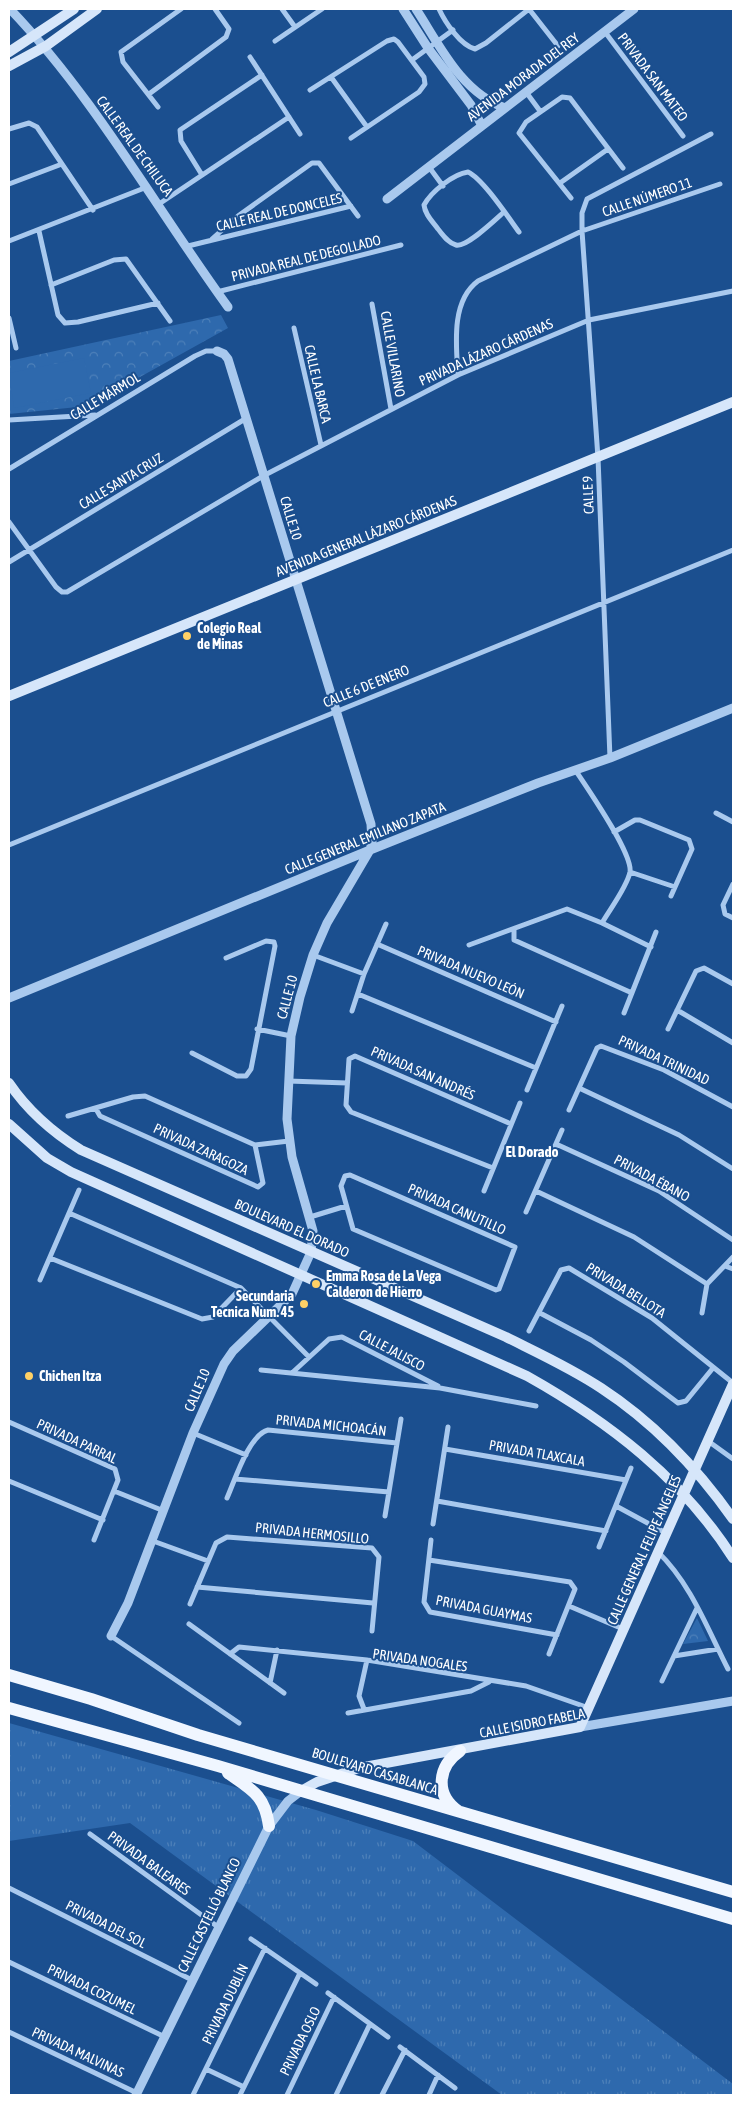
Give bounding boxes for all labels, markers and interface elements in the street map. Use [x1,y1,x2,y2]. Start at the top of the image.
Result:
street label: AVENIDA MORADA DEL REY [464,29,583,124]
street label: PRIVADA SAN MATEO [615,30,691,124]
street label: CALLE REAL DE CHILUCA [93,93,177,199]
street label: CALLE NÚMERO 11 [600,174,694,220]
street label: CALLE REAL DE DONCELES [215,190,344,234]
street label: PRIVADA REAL DE DEGOLLADO [230,232,382,284]
street label: CALLE VILLARINO [378,310,408,398]
street label: PRIVADA LÁZARO CÁRDENAS [417,315,556,389]
street label: CALLE LA BARCA [301,343,335,425]
street label: CALLE MÁRMOL [67,369,143,423]
street label: CALLE SANTA CRUZ [76,450,166,512]
street label: CALLE 9 [579,475,597,515]
street label: AVENIDA GENERAL LÁZARO CÁRDENAS [273,492,459,580]
street label: CALLE 10 [277,494,305,542]
place label: Colegio Real de Minas [197,620,261,652]
marker: Colegio Real de Minas [181,630,193,642]
street label: CALLE 6 DE ENERO [321,661,411,711]
street label: CALLE GENERAL EMILIANO ZAPATA [282,798,448,878]
street label: PRIVADA NUEVO LEÓN [415,942,527,1002]
street label: CALLE 10 [273,973,301,1021]
street label: PRIVADA TRINIDAD [616,1032,712,1088]
street label: PRIVADA SAN ANDRÉS [368,1043,478,1103]
street label: PRIVADA ZARAGOZA [151,1120,251,1178]
district label: El Dorado [505,1143,559,1160]
street label: PRIVADA ÉBANO [611,1151,693,1205]
street label: PRIVADA CANUTILLO [405,1180,509,1238]
street label: BOULEVARD EL DORADO [232,1196,352,1260]
street label: PRIVADA BELLOTA [583,1259,669,1321]
place label: Emma Rosa de La Vega Calderon de Hierro [326,1268,442,1300]
marker: Emma Rosa de La Vega Calderon de Hierro [310,1278,322,1290]
place label: Secundaria Tecnica Num. 45 [211,1288,294,1320]
marker: Secundaria Tecnica Num. 45 [298,1298,310,1310]
street label: CALLE JALISCO [356,1326,428,1374]
street label: CALLE 10 [181,1366,213,1414]
place label: Chichen Itza [39,1368,102,1384]
marker: Chichen Itza [23,1370,35,1382]
street label: PRIVADA MICHOACÁN [275,1411,387,1439]
street label: PRIVADA PARRAL [34,1415,120,1467]
street label: PRIVADA TLAXCALA [488,1437,587,1469]
street label: CALLE GENERAL FELIPE ÁNGELES [604,1473,684,1627]
street label: PRIVADA HERMOSILLO [254,1519,370,1547]
street label: PRIVADA GUAYMAS [435,1592,534,1626]
street label: PRIVADA NOGALES [372,1645,468,1675]
street label: CALLE ISIDRO FABELA [478,1705,586,1741]
street label: BOULEVARD CASABLANCA [310,1744,440,1798]
street label: PRIVADA BALEARES [105,1828,193,1898]
street label: CALLE CASTELLÓ BLANCO [174,1855,244,1975]
street label: PRIVADA DEL SOL [63,1897,149,1951]
street label: PRIVADA COZUMEL [45,1961,139,2018]
street label: PRIVADA DUBLÍN [199,1961,251,2047]
street label: PRIVADA OSLO [276,2004,324,2078]
street label: PRIVADA MALVINAS [29,2024,127,2080]

